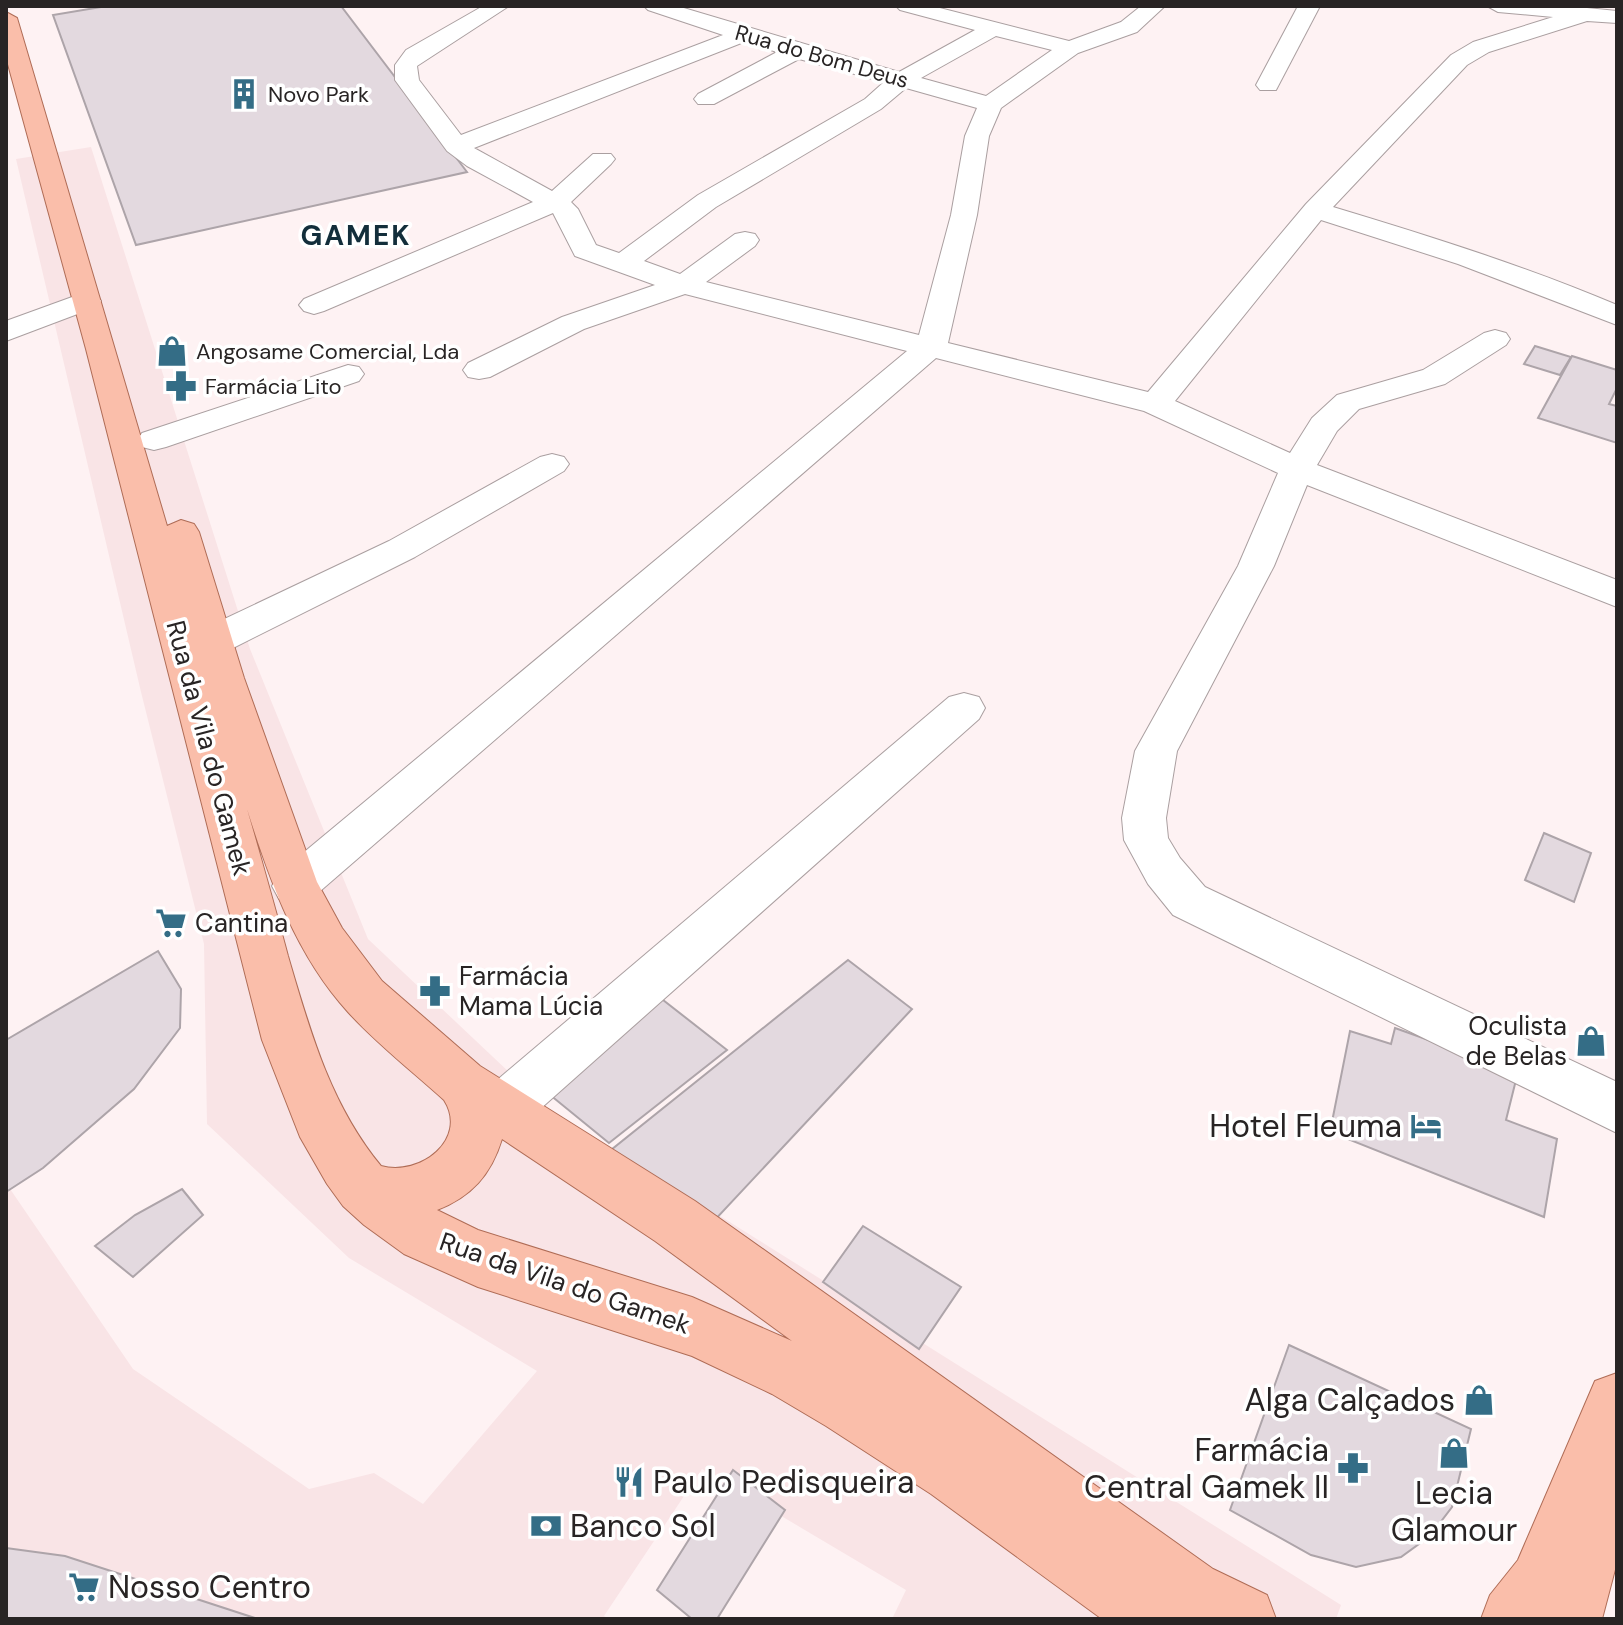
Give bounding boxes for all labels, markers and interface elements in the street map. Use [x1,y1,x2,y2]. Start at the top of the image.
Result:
street label: Rua do Bom Deus [732,18,912,95]
building icon: Novo Park [227,77,261,111]
place label: Novo Park [268,80,369,109]
district label: GAMEK [300,217,412,254]
shop icon: Angosame Comercial, Lda [155,334,189,368]
place label: Angosame Comercial, Lda [196,337,459,366]
pharmacy icon: Farmácia Lito [164,369,198,403]
place label: Farmácia Lito [205,372,342,401]
street label: Rua da Vila do Gamek [159,617,259,879]
supermarket icon: Cantina [154,906,188,940]
place label: Cantina [195,906,288,940]
place label: Farmácia Mama Lúcia [459,959,603,1023]
pharmacy icon: Farmácia Mama Lúcia [418,974,452,1008]
place label: Oculista de Belas [1466,1009,1567,1073]
shop icon: Oculista de Belas [1574,1024,1608,1058]
place label: Hotel Fleuma [1209,1105,1402,1147]
hotel icon: Hotel Fleuma [1409,1109,1443,1143]
street label: Rua da Vila do Gamek [435,1224,695,1342]
place label: Alga Calçados [1245,1379,1455,1421]
shop icon: Alga Calçados [1462,1383,1496,1417]
place label: Farmácia Central Gamek II [1084,1429,1329,1508]
shop icon: Lecia Glamour [1437,1436,1471,1470]
pharmacy icon: Farmácia Central Gamek II [1336,1451,1370,1485]
place label: Paulo Pedisqueira [653,1461,914,1503]
restaurant icon: Paulo Pedisqueira [612,1465,646,1499]
place label: Lecia Glamour [1391,1472,1517,1551]
place label: Banco Sol [570,1505,716,1547]
bank icon: Banco Sol [529,1509,563,1543]
place label: Nosso Centro [108,1566,311,1608]
supermarket icon: Nosso Centro [67,1570,101,1604]

